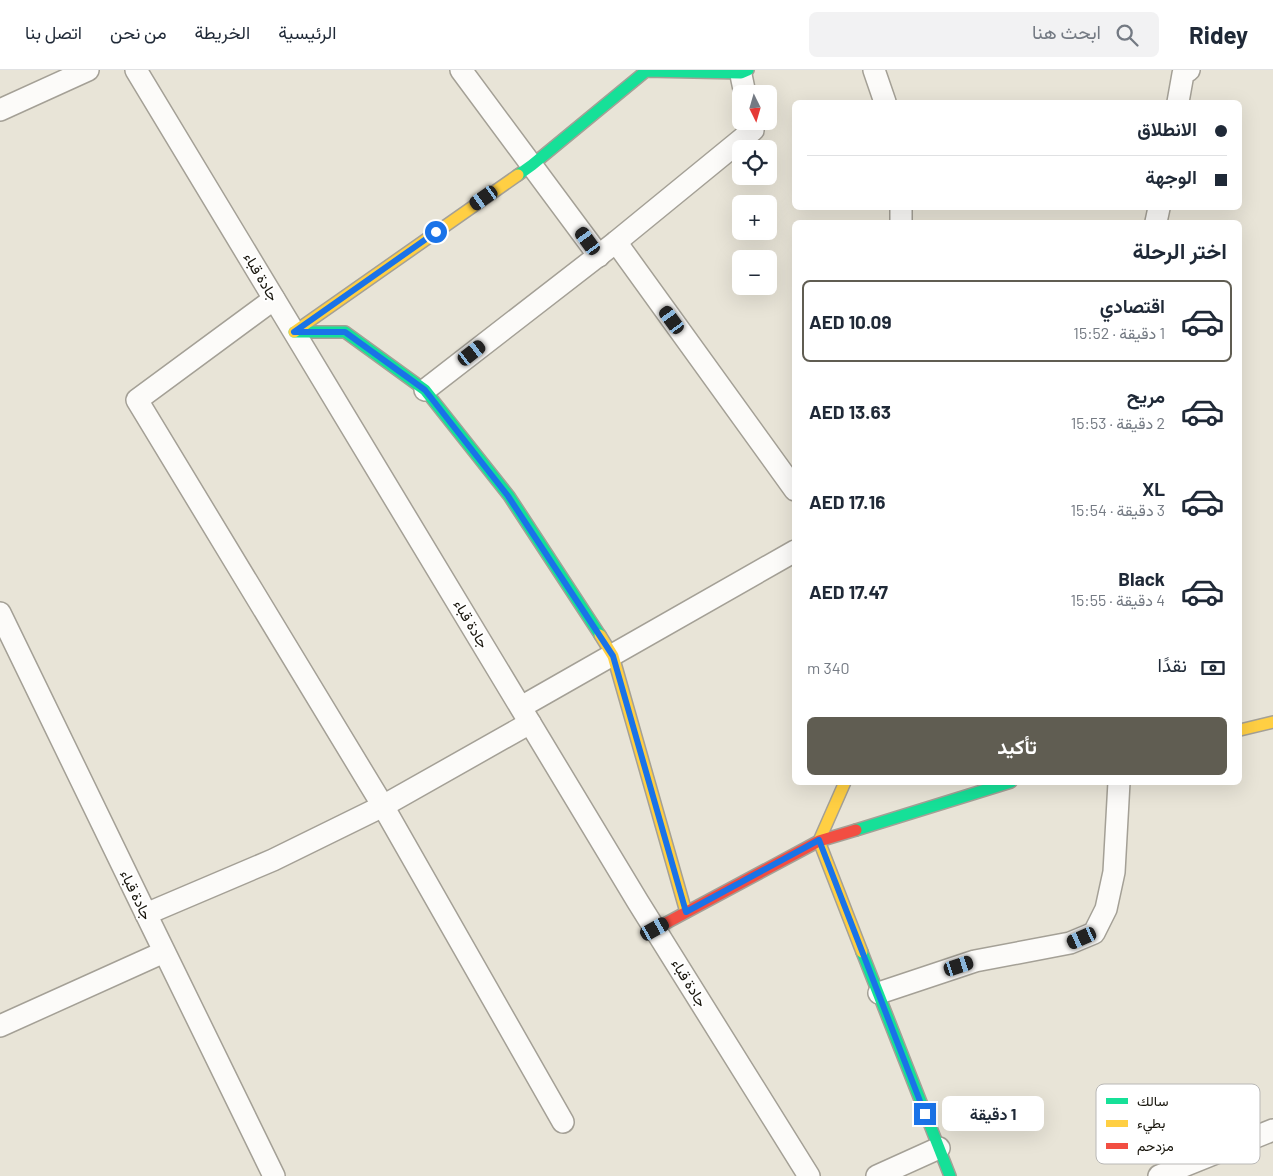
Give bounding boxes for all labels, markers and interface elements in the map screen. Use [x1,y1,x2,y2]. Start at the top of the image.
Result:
search box [809,12,1159,57]
text: ابحث هنا [1032,20,1101,43]
text: Ridey [1189,20,1248,49]
text: اتصل بنا [25,21,82,43]
text: من نحن [110,21,167,43]
text: الخريطة [195,21,250,43]
text: الرئيسية [278,21,336,43]
icon: search [1113,21,1141,49]
north arrow [732,85,778,130]
map controls [732,85,777,295]
text: الانطلاق [1137,117,1197,140]
button: locate [732,140,777,185]
text: الوجهة [1145,165,1197,188]
car [467,183,500,213]
button: + [732,195,777,240]
route start [425,221,447,243]
car [573,224,602,258]
text: اختر الرحلة [1132,237,1227,263]
street label: جادة قباء [240,249,283,304]
button: − [732,250,777,295]
text: اقتصادي [1100,294,1165,317]
icon: car [1180,299,1225,344]
car [657,303,686,337]
text: AED 10.09 [809,310,892,333]
text: 1 دقيقة · 15:52 [1073,323,1165,342]
car [455,338,488,368]
text: مريح [1127,384,1165,407]
icon: car [1180,389,1225,434]
text: AED 13.63 [809,400,891,423]
text: 2 دقيقة · 15:53 [1071,413,1165,432]
text: XL [1142,477,1165,500]
icon: car [1180,479,1225,524]
text: AED 17.16 [809,490,885,513]
text: 3 دقيقة · 15:54 [1070,500,1165,519]
text: Black [1118,567,1165,590]
icon: car [1180,569,1225,614]
text: AED 17.47 [809,580,888,603]
text: 4 دقيقة · 15:55 [1070,590,1165,609]
street label: جادة قباء [450,596,493,651]
text: نقدًا [1158,653,1187,676]
icon: cash [1199,654,1227,682]
text: 340 m [807,658,850,677]
button: تأكيد [807,717,1227,775]
street label: جادة قباء [116,867,157,923]
car [638,915,671,943]
car [1065,925,1098,951]
car [942,954,975,978]
street label: جادة قباء [667,955,712,1010]
legend [1096,1084,1260,1164]
text: سالك [1137,1092,1168,1109]
callout: 1 دقيقة [942,1096,1045,1132]
route end [914,1103,936,1125]
text: 1 دقيقة [970,1104,1016,1123]
text: بطيء [1137,1114,1165,1135]
text: مزدحم [1137,1137,1174,1155]

